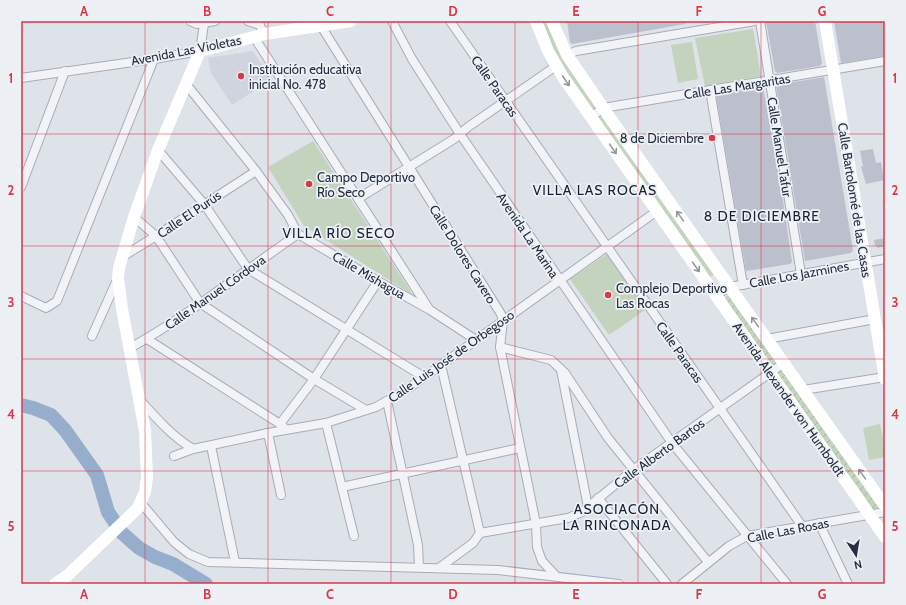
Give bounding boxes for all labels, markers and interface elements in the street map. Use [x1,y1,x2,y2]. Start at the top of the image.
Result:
text: A [80,3,89,19]
text: B [203,3,211,19]
text: C [326,3,334,19]
text: D [448,3,458,19]
text: E [572,3,580,19]
text: F [696,3,703,19]
text: G [818,3,827,19]
street label: Avenida Las Violetas [129,31,243,69]
street label: Calle Paracas [468,52,522,120]
place label: Institución educativa inicial No. 478 [249,61,362,92]
text: 1 [9,70,13,86]
street label: Calle Las Margaritas [683,70,792,102]
text: 1 [893,70,897,86]
marker: Institución educativa inicial No. 478 [236,71,246,81]
one-way arrow [562,75,570,86]
street label: Calle Manuel Tafur [764,96,796,199]
street label: Calle Bartolomé de las Casas [835,122,875,279]
place label: 8 de Diciembre [620,130,704,146]
marker: 8 de Diciembre [707,133,717,143]
one-way arrow [609,143,617,154]
place label: Campo Deportivo Río Seco [317,169,415,200]
marker: Campo Deportivo Río Seco [304,179,314,189]
district label: VILLA LAS ROCAS [533,181,657,199]
text: 2 [8,182,15,198]
text: 2 [892,182,899,198]
street label: Calle El Purús [154,186,224,241]
street label: Avenida La Marina [493,189,563,281]
street label: Calle Dolores Cavero [426,202,500,306]
district label: 8 DE DICIEMBRE [704,207,820,225]
one-way arrow [676,211,684,222]
district label: VILLA RÍO SECO [283,224,395,242]
street label: Calle Mishagua [330,248,409,303]
street label: Calle Manuel Córdova [162,251,269,333]
street label: Calle Los Jazmines [748,257,851,291]
one-way arrow [692,261,700,272]
place label: Complejo Deportivo Las Rocas [616,280,727,311]
marker: Complejo Deportivo Las Rocas [603,290,613,300]
text: 3 [7,294,15,310]
text: 3 [891,294,899,310]
street label: Calle Luis José de Orbegoso [385,306,517,406]
one-way arrow [751,317,759,328]
street label: Calle Paracas [653,318,707,386]
street label: Avenida Alexander von Humboldt [729,319,849,480]
text: 4 [7,406,15,422]
text: 4 [891,406,899,422]
street label: Calle Alberto Bartos [611,414,708,491]
one-way arrow [858,469,867,480]
district label: ASOCIACÓN LA RINCONADA [563,500,671,534]
street label: Calle Las Rosas [746,514,831,546]
text: 5 [8,518,15,534]
text: 5 [892,518,899,534]
north arrow [836,535,876,575]
text: N [853,557,863,572]
text: A [80,586,89,602]
text: B [203,586,211,602]
text: C [326,586,334,602]
text: D [448,586,458,602]
text: E [572,586,580,602]
text: F [696,586,703,602]
text: G [818,586,827,602]

